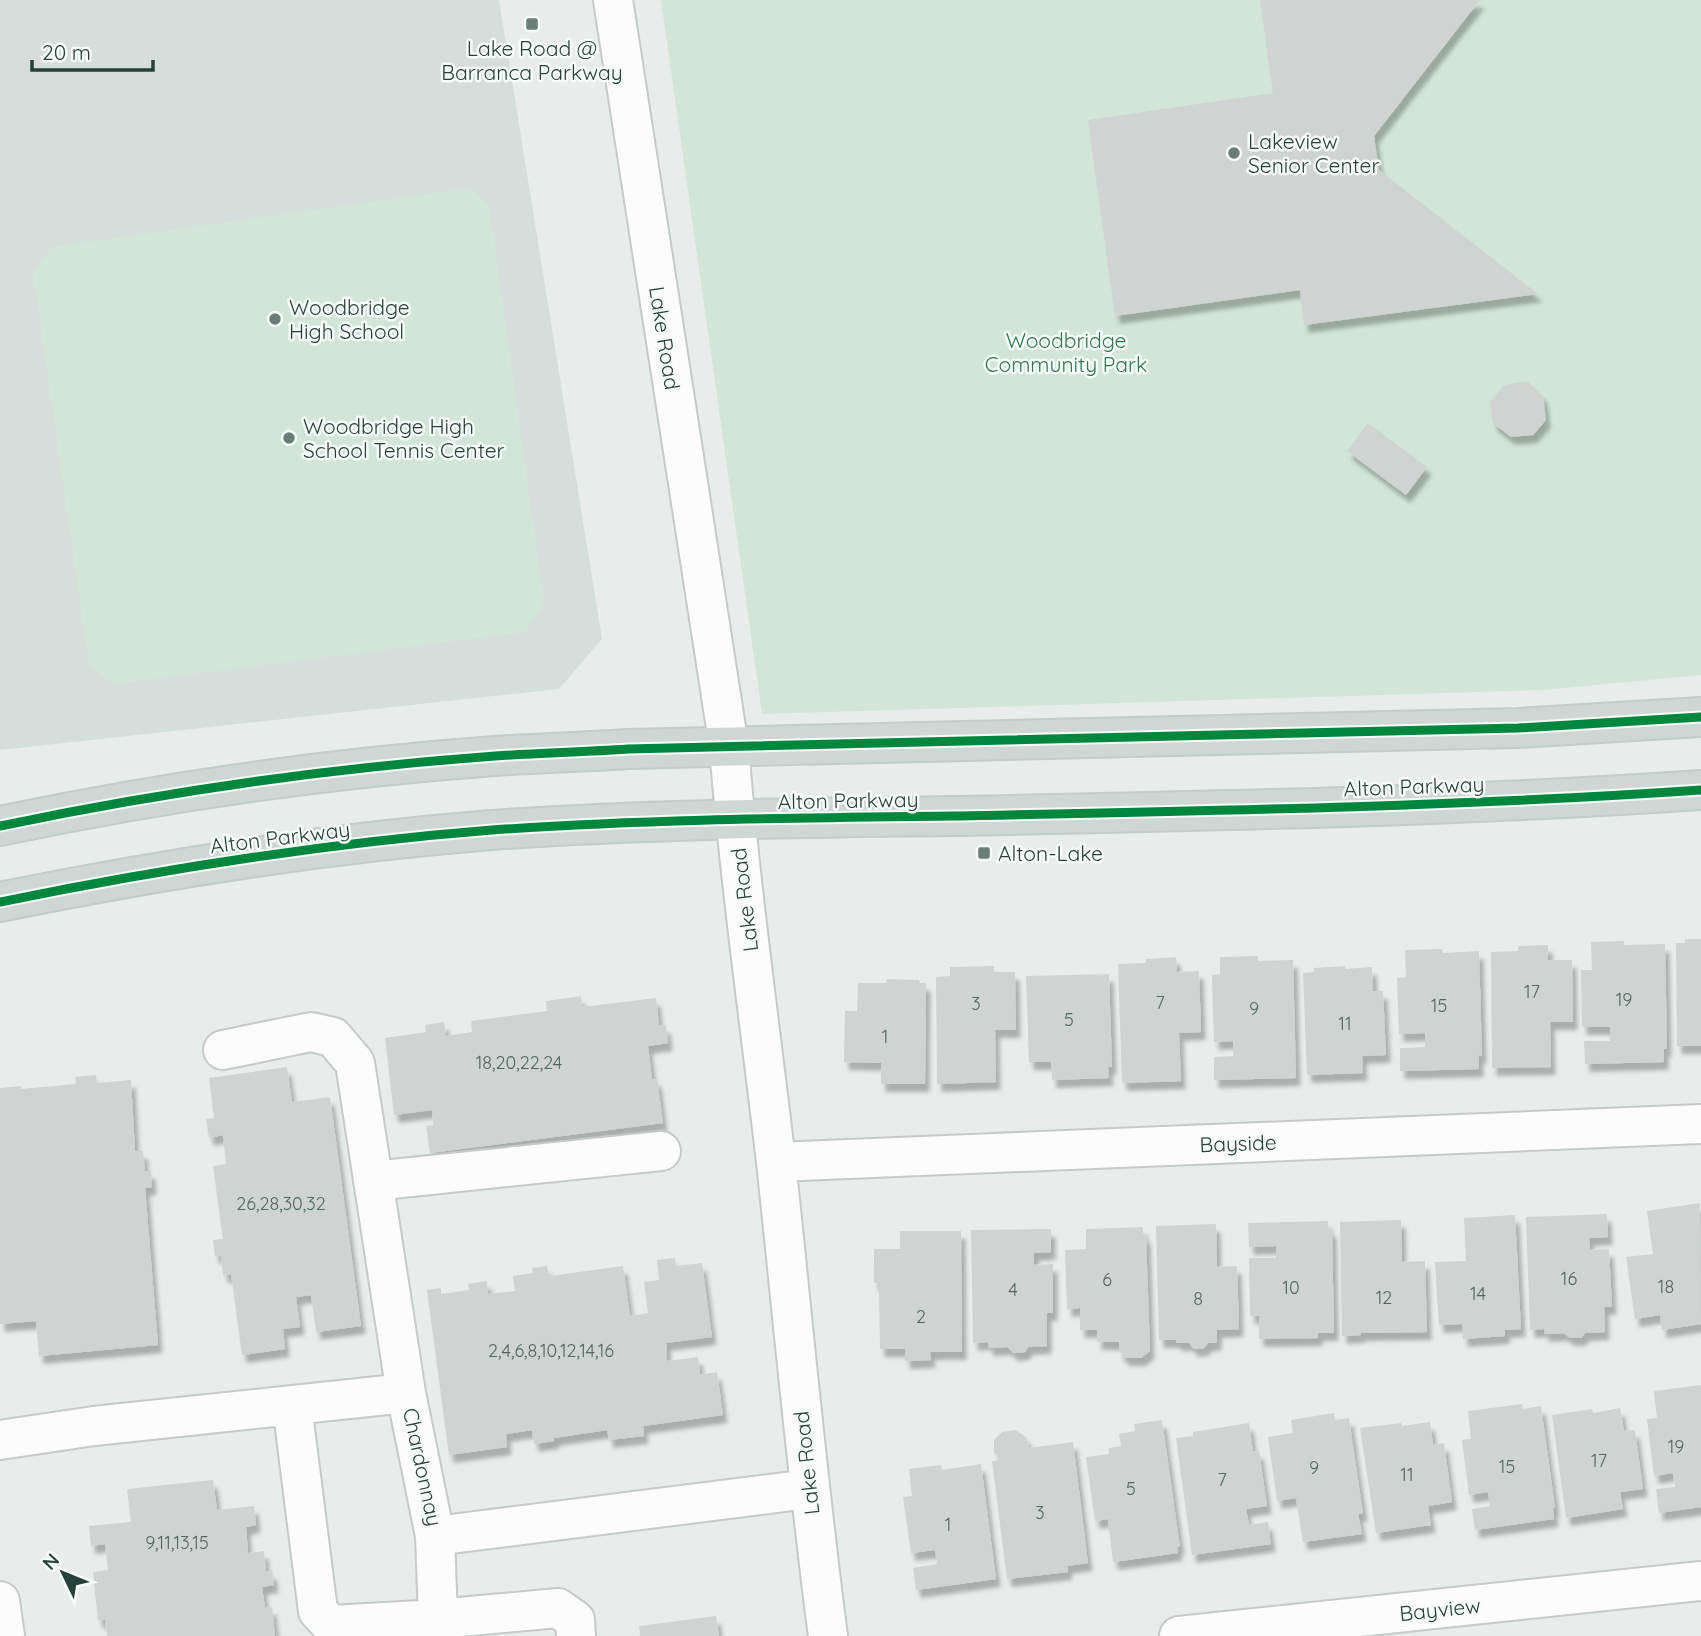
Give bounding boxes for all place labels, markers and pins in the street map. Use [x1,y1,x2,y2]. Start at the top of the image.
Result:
marker: Lake Road @ Barranca Parkway [524,16,540,32]
place label: Lake Road @ Barranca Parkway [441,35,623,85]
place label: Lakeview Senior Center [1248,128,1379,178]
marker: Lakeview Senior Center [1226,145,1242,161]
place label: Woodbridge High School [289,294,410,344]
marker: Woodbridge High School [267,311,283,327]
place label: Woodbridge High School Tennis Center [303,413,505,463]
marker: Woodbridge High School Tennis Center [281,430,297,446]
place label: Alton-Lake [998,840,1103,866]
marker: Alton-Lake [976,845,992,861]

